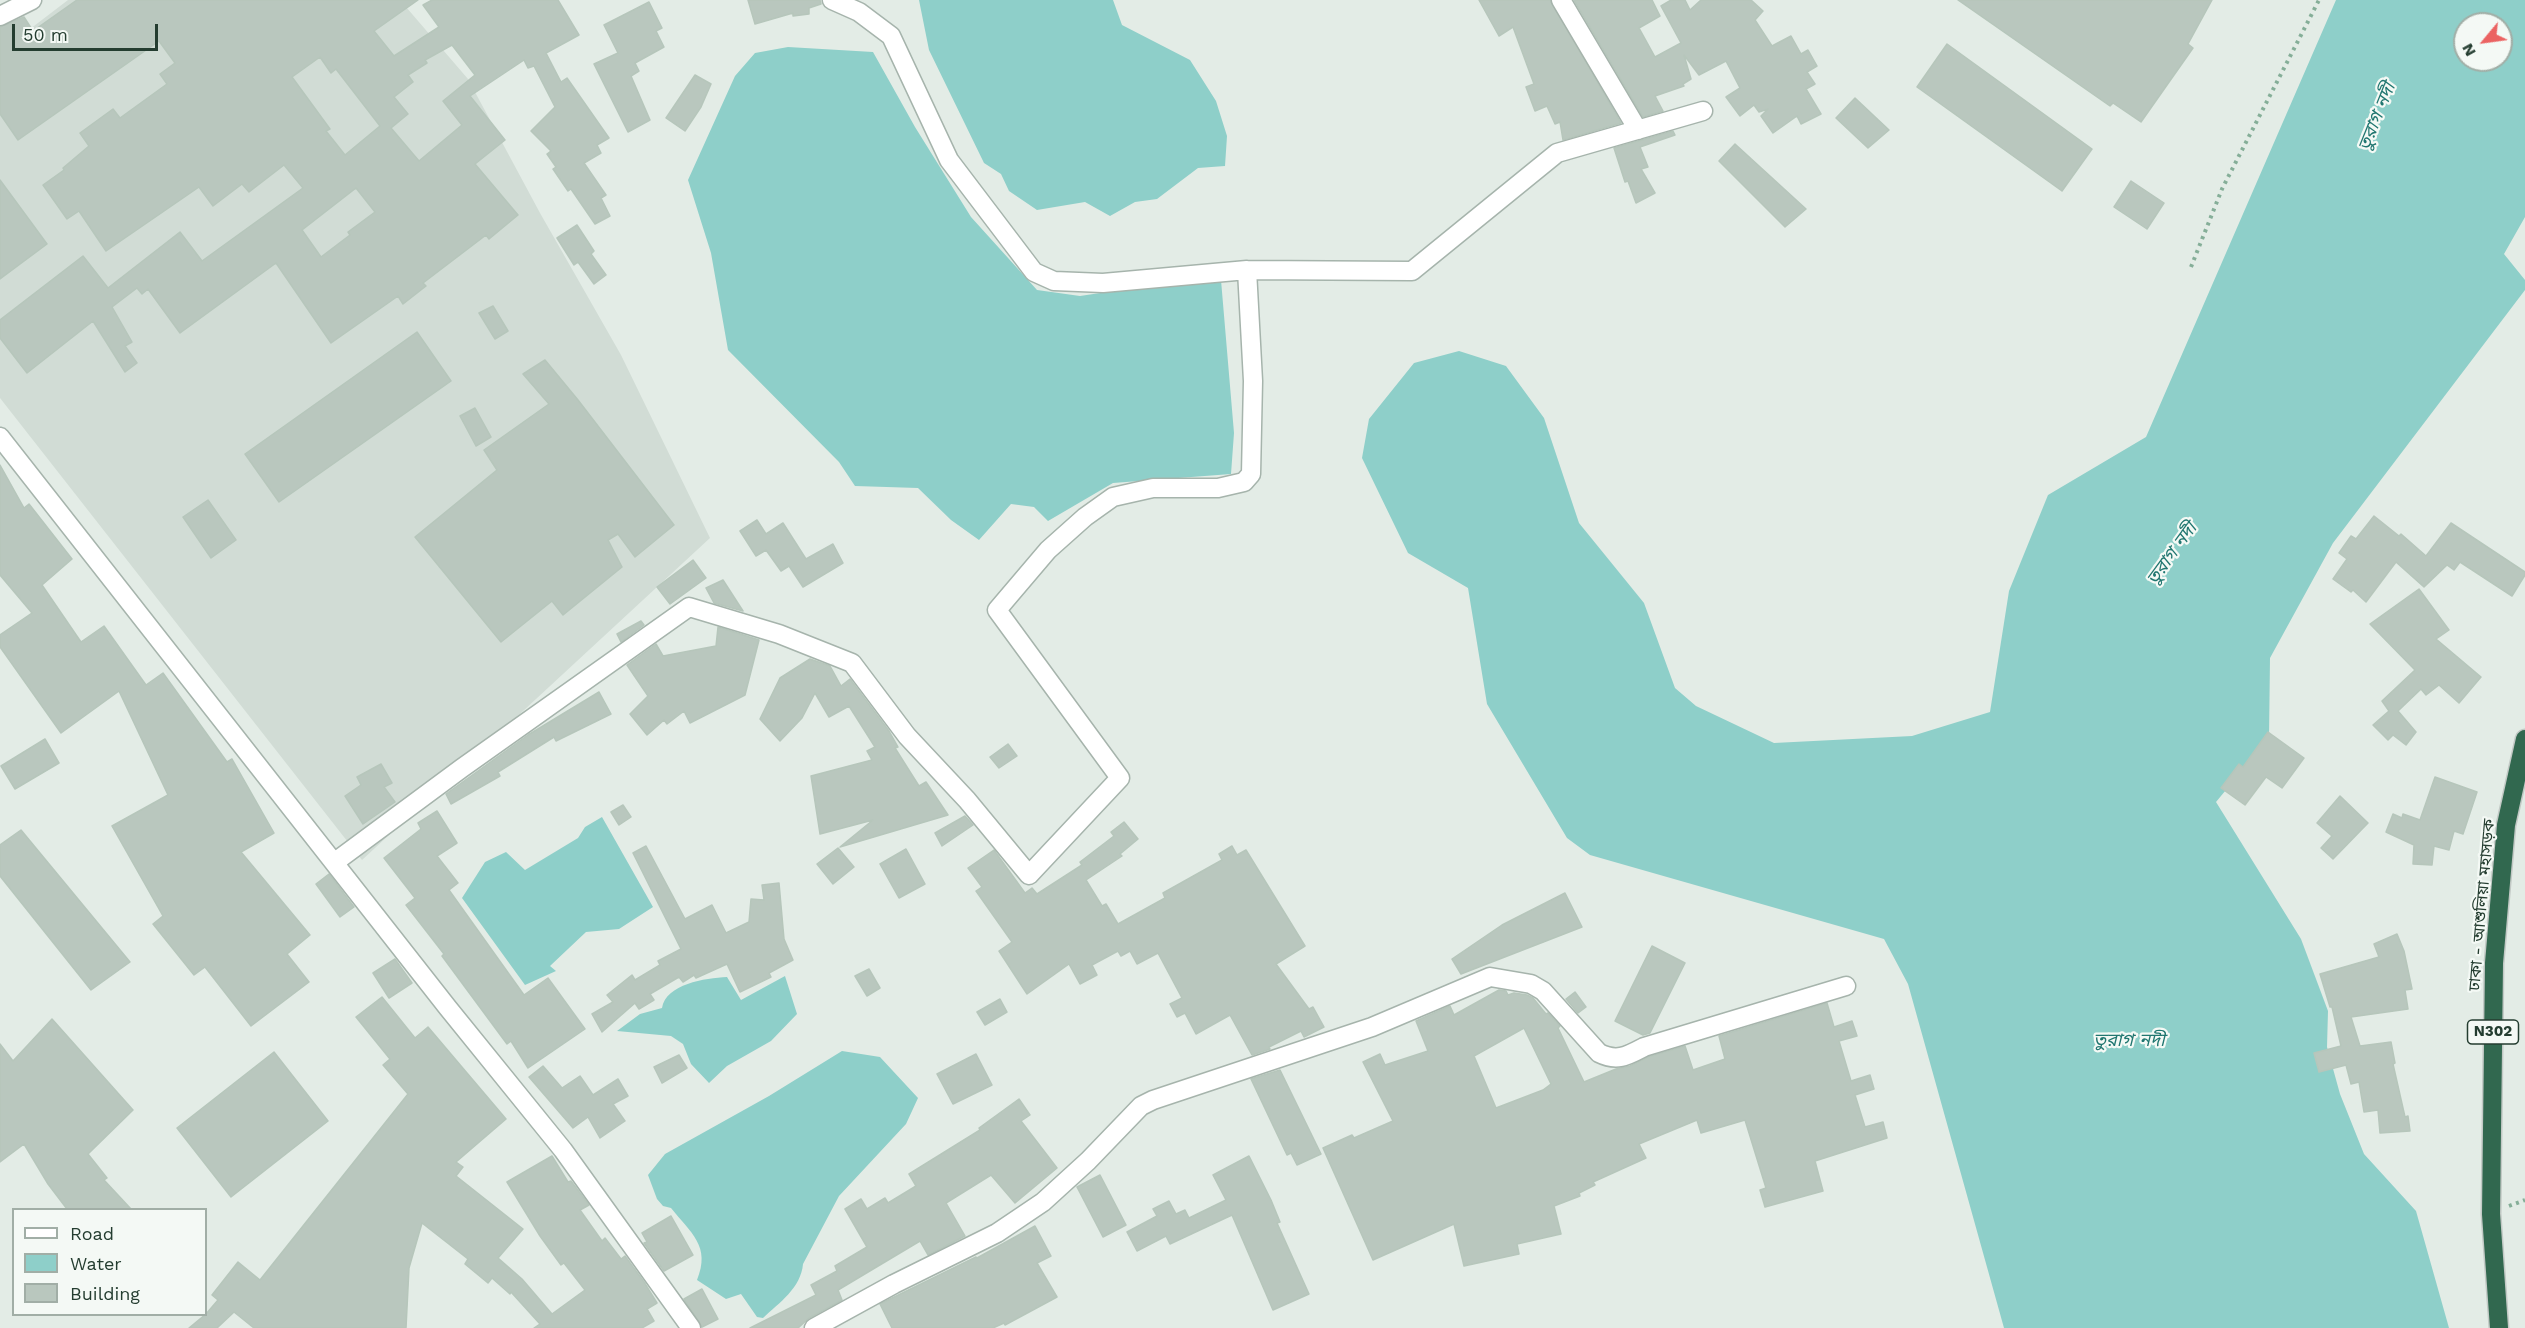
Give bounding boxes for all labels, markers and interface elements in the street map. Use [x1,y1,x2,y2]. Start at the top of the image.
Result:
scale bar [15,12,160,50]
north arrow [2453,12,2513,72]
text: 50 m [23,24,68,45]
text: N [2457,40,2480,60]
water label: তুরাগ নদী [2354,80,2400,154]
water label: তুরাগ নদী [2142,519,2202,589]
street label: ঢাকা - আশুলিয়া মহাসড়ক [2465,818,2499,992]
road number: N302 [2468,1020,2518,1044]
water label: তুরাগ নদী [2093,1030,2165,1052]
legend [12,1208,207,1316]
text: Road [70,1223,114,1244]
text: Water [70,1253,122,1274]
text: Building [70,1283,140,1304]

